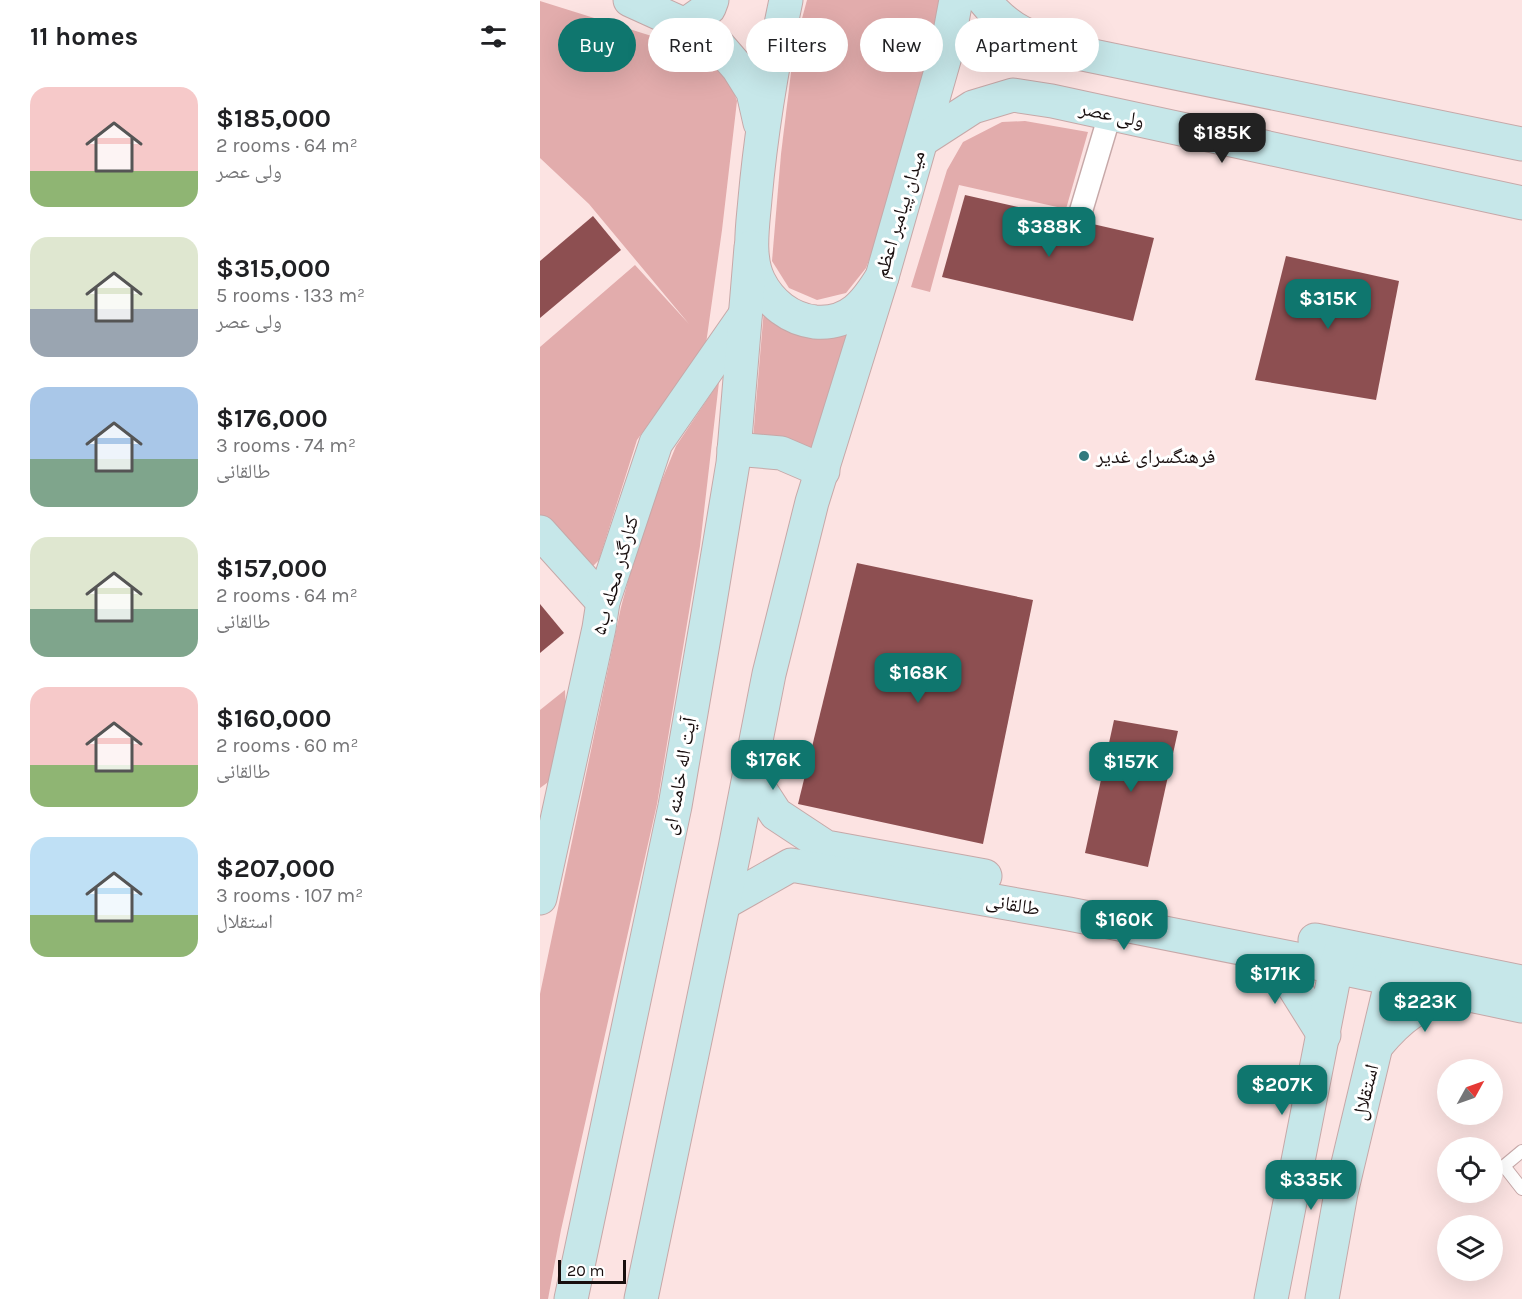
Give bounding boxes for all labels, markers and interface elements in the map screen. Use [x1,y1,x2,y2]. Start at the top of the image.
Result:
chip: Buy [558,18,636,72]
chip: Rent [648,18,734,72]
chip: Filters [746,18,848,72]
chip: New [860,18,943,72]
chip: Apartment [955,18,1099,72]
icon: filters [477,20,510,53]
text: 11 homes [30,21,138,52]
street label: ولی عصر [1076,96,1146,133]
text: $185,000 [216,103,331,134]
icon: home [78,111,150,183]
pin: $185K [1180,113,1264,164]
text: $185K [1193,121,1251,144]
text: 2 rooms · 64 m² [216,134,358,157]
street label: میدان پیامبر اعظم [869,148,932,281]
text: ولی عصر [216,160,282,183]
pin: $388K [1007,207,1091,258]
text: $388K [1016,215,1082,238]
text: $315,000 [216,253,330,284]
icon: home [78,261,150,333]
pin: $315K [1286,279,1370,330]
text: 5 rooms · 133 m² [216,284,365,307]
text: $315K [1299,287,1357,310]
text: ولی عصر [216,310,282,333]
text: $176,000 [216,403,328,434]
icon: home [78,411,150,483]
text: 3 rooms · 74 m² [216,434,356,457]
place label: فرهنگسرای غدیر [1095,445,1215,468]
marker: فرهنگسرای غدیر [1077,449,1091,463]
text: طالقانی [216,460,271,483]
street label: کنارگذر محله ب۵ [588,513,643,637]
text: $157,000 [216,553,327,584]
icon: home [78,561,150,633]
text: 2 rooms · 64 m² [216,584,358,607]
text: طالقانی [216,610,271,633]
pin: $168K [876,653,960,704]
text: $168K [888,661,948,684]
text: $160,000 [216,703,331,734]
icon: home [78,711,150,783]
street label: آیت اله خامنه ای [658,715,701,837]
text: 2 rooms · 60 m² [216,734,359,757]
pin: $176K [731,740,815,791]
pin: $157K [1089,742,1173,793]
text: $176K [745,748,801,771]
text: $157K [1103,750,1159,773]
text: طالقانی [216,760,271,783]
text: $207,000 [216,853,335,884]
icon: home [78,861,150,933]
text: 3 rooms · 107 m² [216,884,363,907]
street label: طالقانی [984,888,1042,921]
pin: $160K [1082,900,1166,951]
text: $160K [1095,908,1153,931]
text: استقلال [216,910,273,933]
pin: $171K [1233,954,1317,1005]
text: $171K [1249,962,1301,985]
pin: $223K [1383,982,1467,1033]
text: $223K [1393,990,1457,1013]
north arrow [1437,1059,1503,1125]
map controls [1437,1059,1503,1281]
street label: استقلال [1347,1062,1384,1123]
pin: $207K [1240,1065,1324,1116]
text: $207K [1251,1073,1313,1096]
button: locate [1437,1137,1503,1203]
pin: $335K [1269,1160,1353,1211]
text: $335K [1279,1168,1343,1191]
button: layers [1437,1215,1503,1281]
scale bar [558,1257,626,1284]
text: 20 m [567,1261,605,1280]

